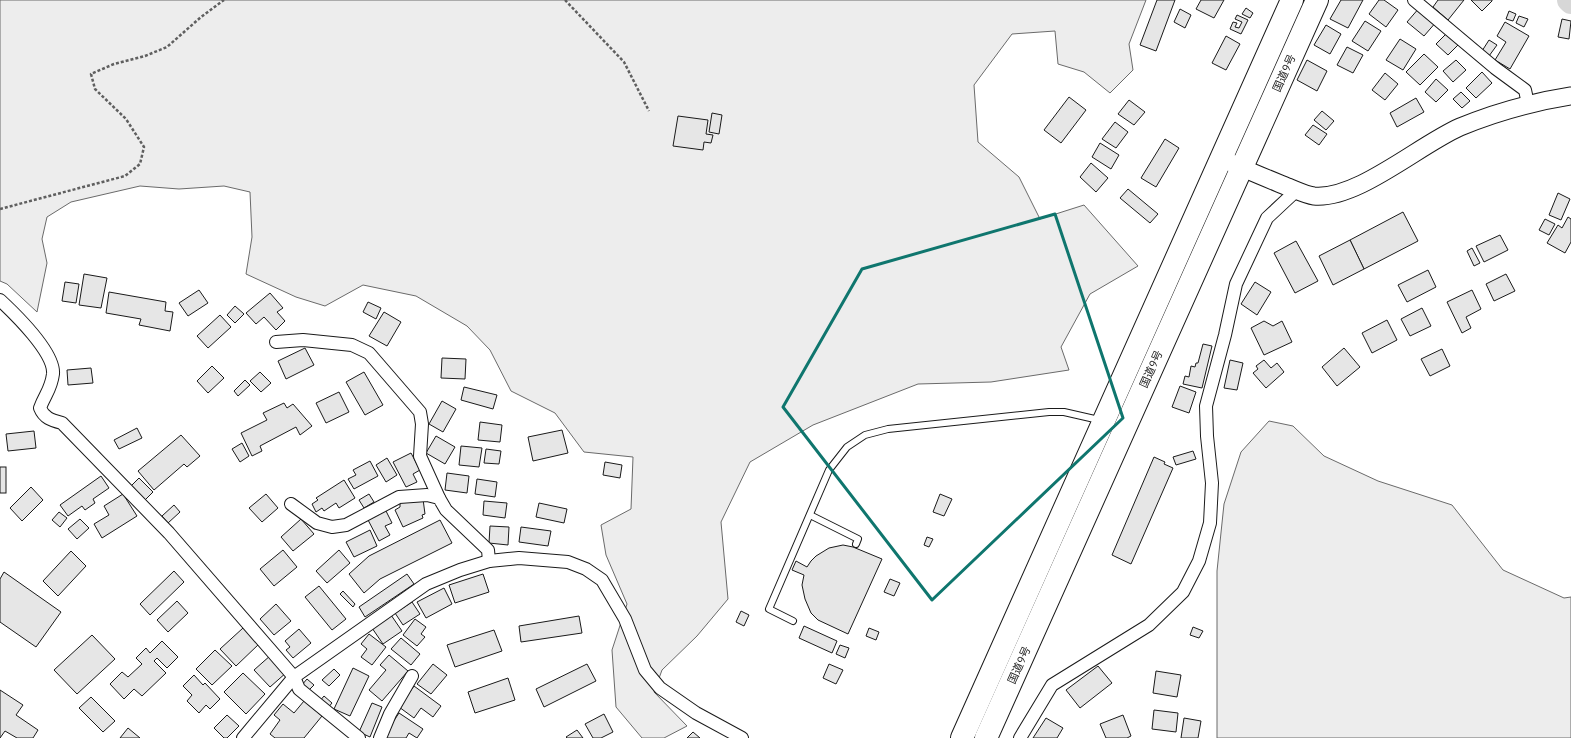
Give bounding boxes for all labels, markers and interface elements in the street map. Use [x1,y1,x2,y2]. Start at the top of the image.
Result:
street label: 国道9号 [1270,52,1298,94]
street label: 国道9号 [1137,348,1165,390]
street label: 国道9号 [1005,644,1033,686]

